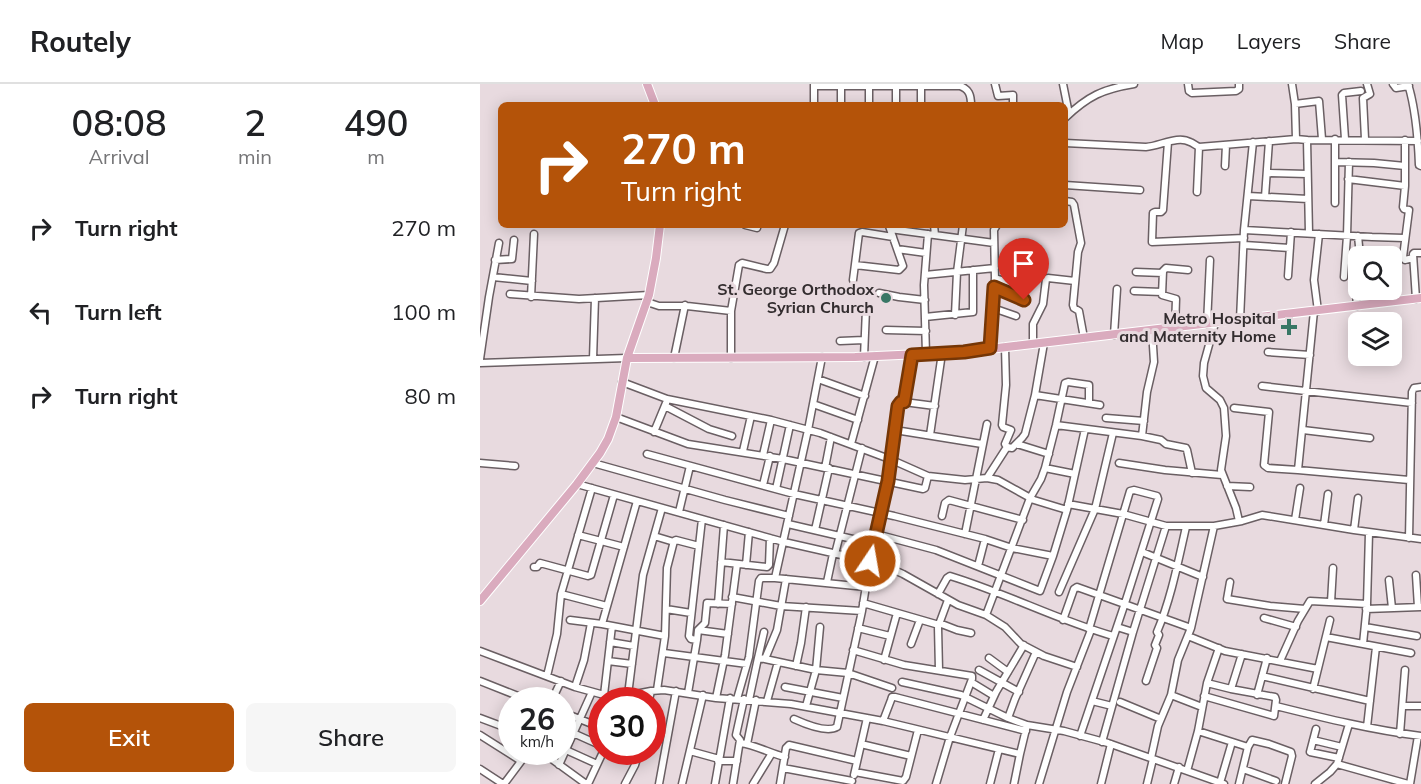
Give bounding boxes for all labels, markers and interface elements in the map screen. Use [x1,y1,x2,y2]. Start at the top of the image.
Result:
text: Routely [30,24,131,59]
text: Map [1161,28,1204,54]
text: Layers [1237,28,1301,54]
text: Share [1334,28,1391,54]
text: 08:08 [72,100,166,145]
text: 2 [244,100,266,145]
text: 490 [344,100,408,145]
text: 270 m [621,122,746,175]
icon: right [522,126,600,204]
text: Arrival [88,144,150,169]
text: min [238,144,272,169]
text: m [367,144,385,169]
text: Turn right [621,174,741,208]
icon: right [24,212,57,245]
text: Turn right [75,214,178,242]
text: 270 m [391,214,456,242]
pin [998,238,1049,300]
map controls [1348,246,1402,366]
button: search [1348,246,1402,300]
icon: arrive [1007,247,1040,280]
place label: St. George Orthodox Syrian Church [717,279,874,317]
marker: St. George Orthodox Syrian Church [879,291,893,305]
icon: left [24,296,57,329]
text: Turn left [75,298,162,326]
text: 100 m [391,298,456,326]
place label: Metro Hospital and Maternity Home [1119,308,1276,346]
button: layers [1348,312,1402,366]
marker: Metro Hospital and Maternity Home [1280,318,1298,336]
icon: right [24,380,57,413]
text: Turn right [75,382,178,410]
text: 80 m [405,382,456,410]
position arrow [838,529,902,593]
speed limit sign: 30 [588,687,666,765]
text: 26 [519,700,555,738]
button: Exit [24,703,234,772]
button: Share [246,703,456,772]
text: km/h [520,732,554,751]

